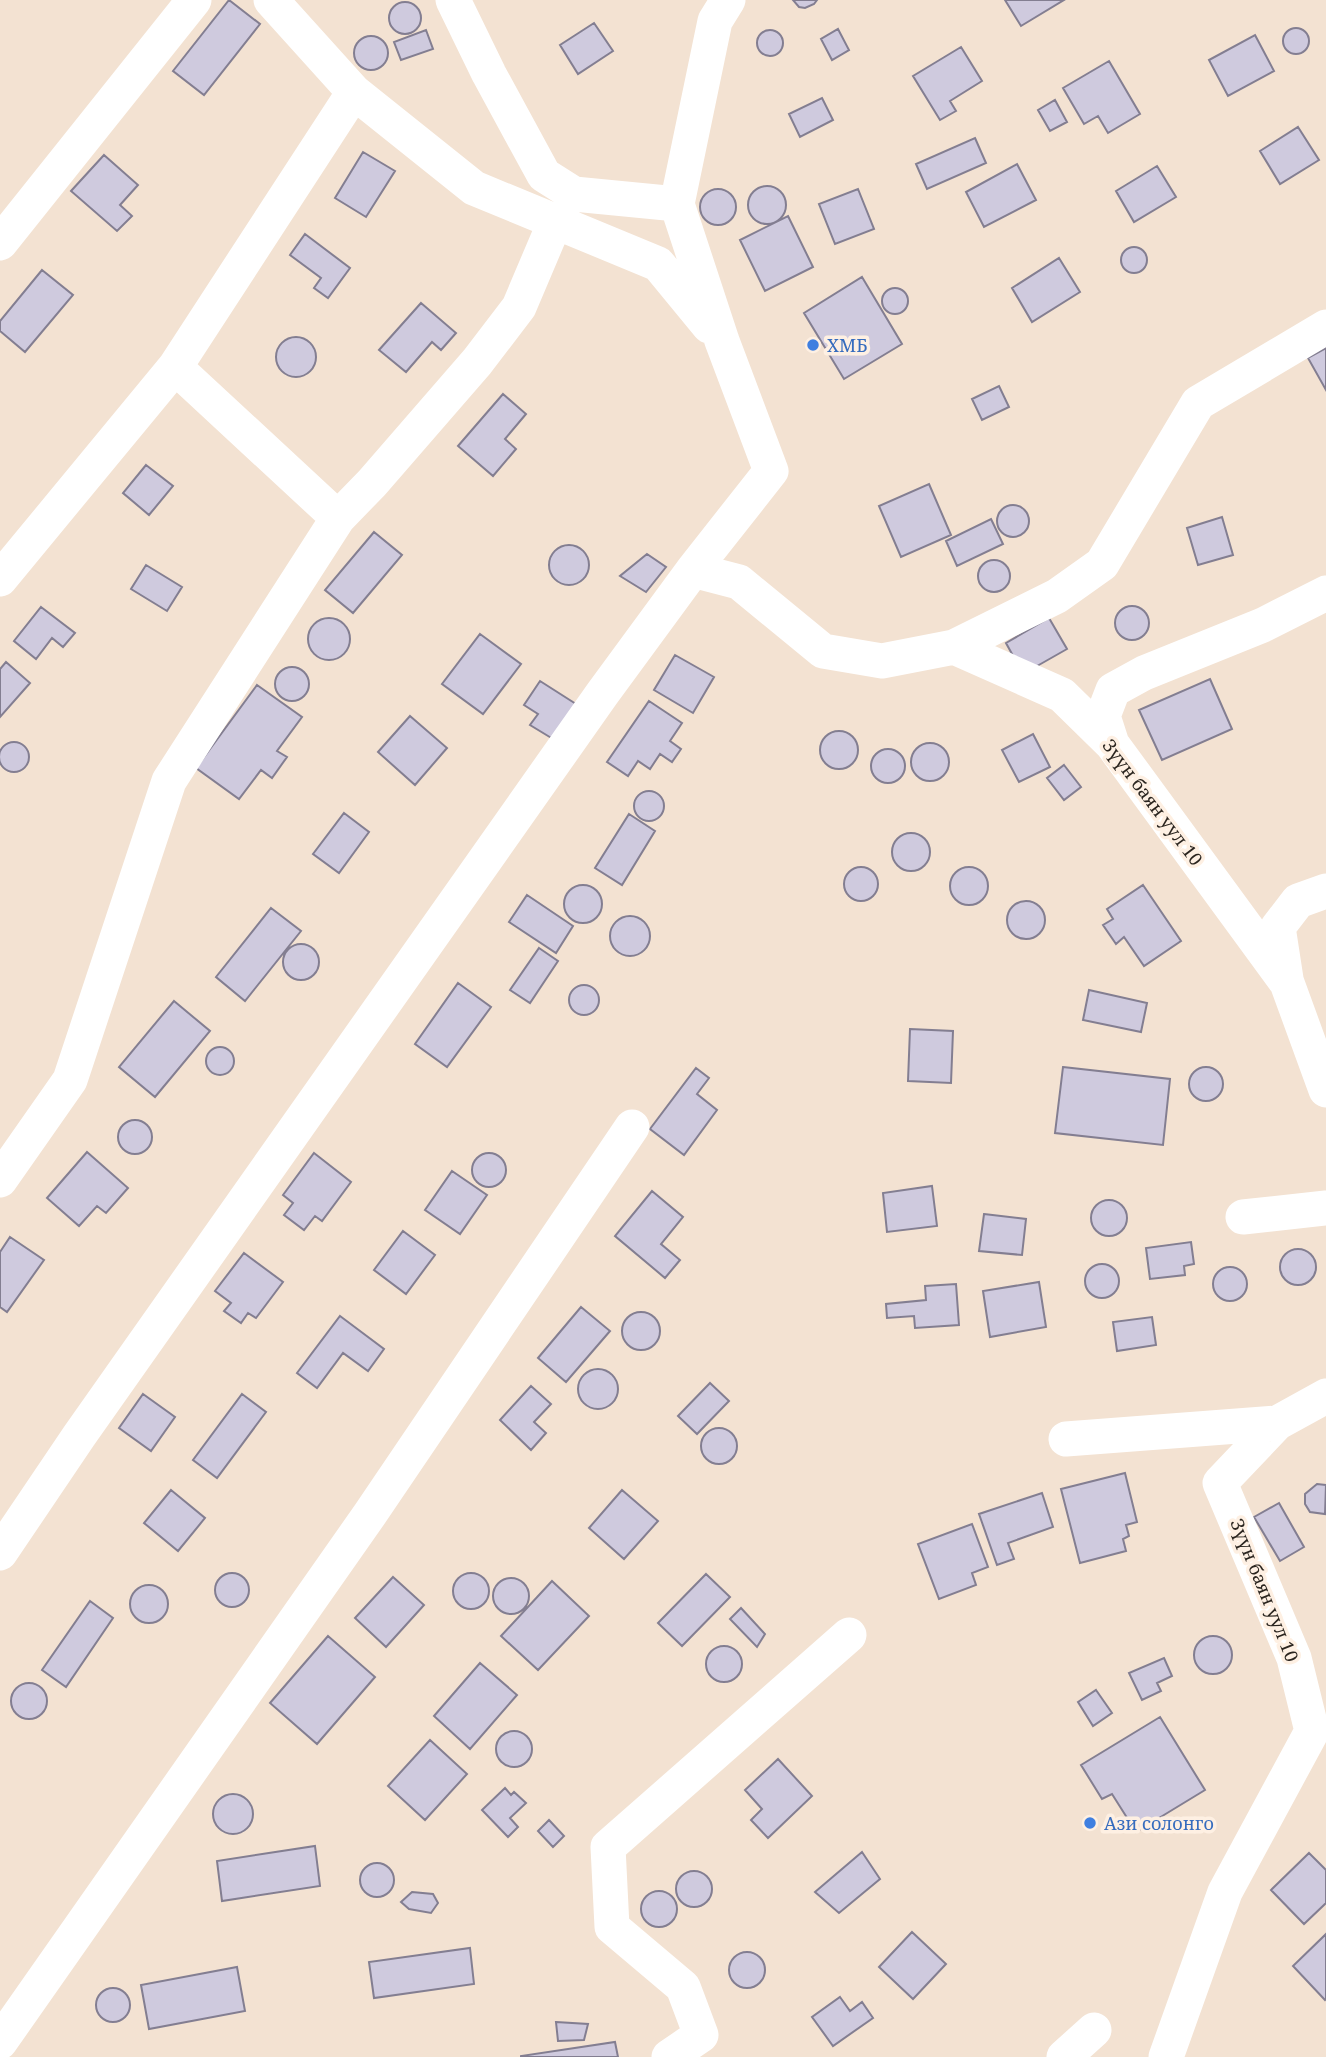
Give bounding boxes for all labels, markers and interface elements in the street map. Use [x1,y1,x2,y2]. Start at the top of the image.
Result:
place label: ХМБ [827,333,867,357]
marker: ХМБ [805,337,821,353]
street label: Зүүн баян уул 10 [1098,734,1208,870]
street label: Зүүн баян уул 10 [1225,1515,1305,1665]
place label: Ази солонго [1104,1811,1214,1835]
marker: Ази солонго [1082,1815,1098,1831]

